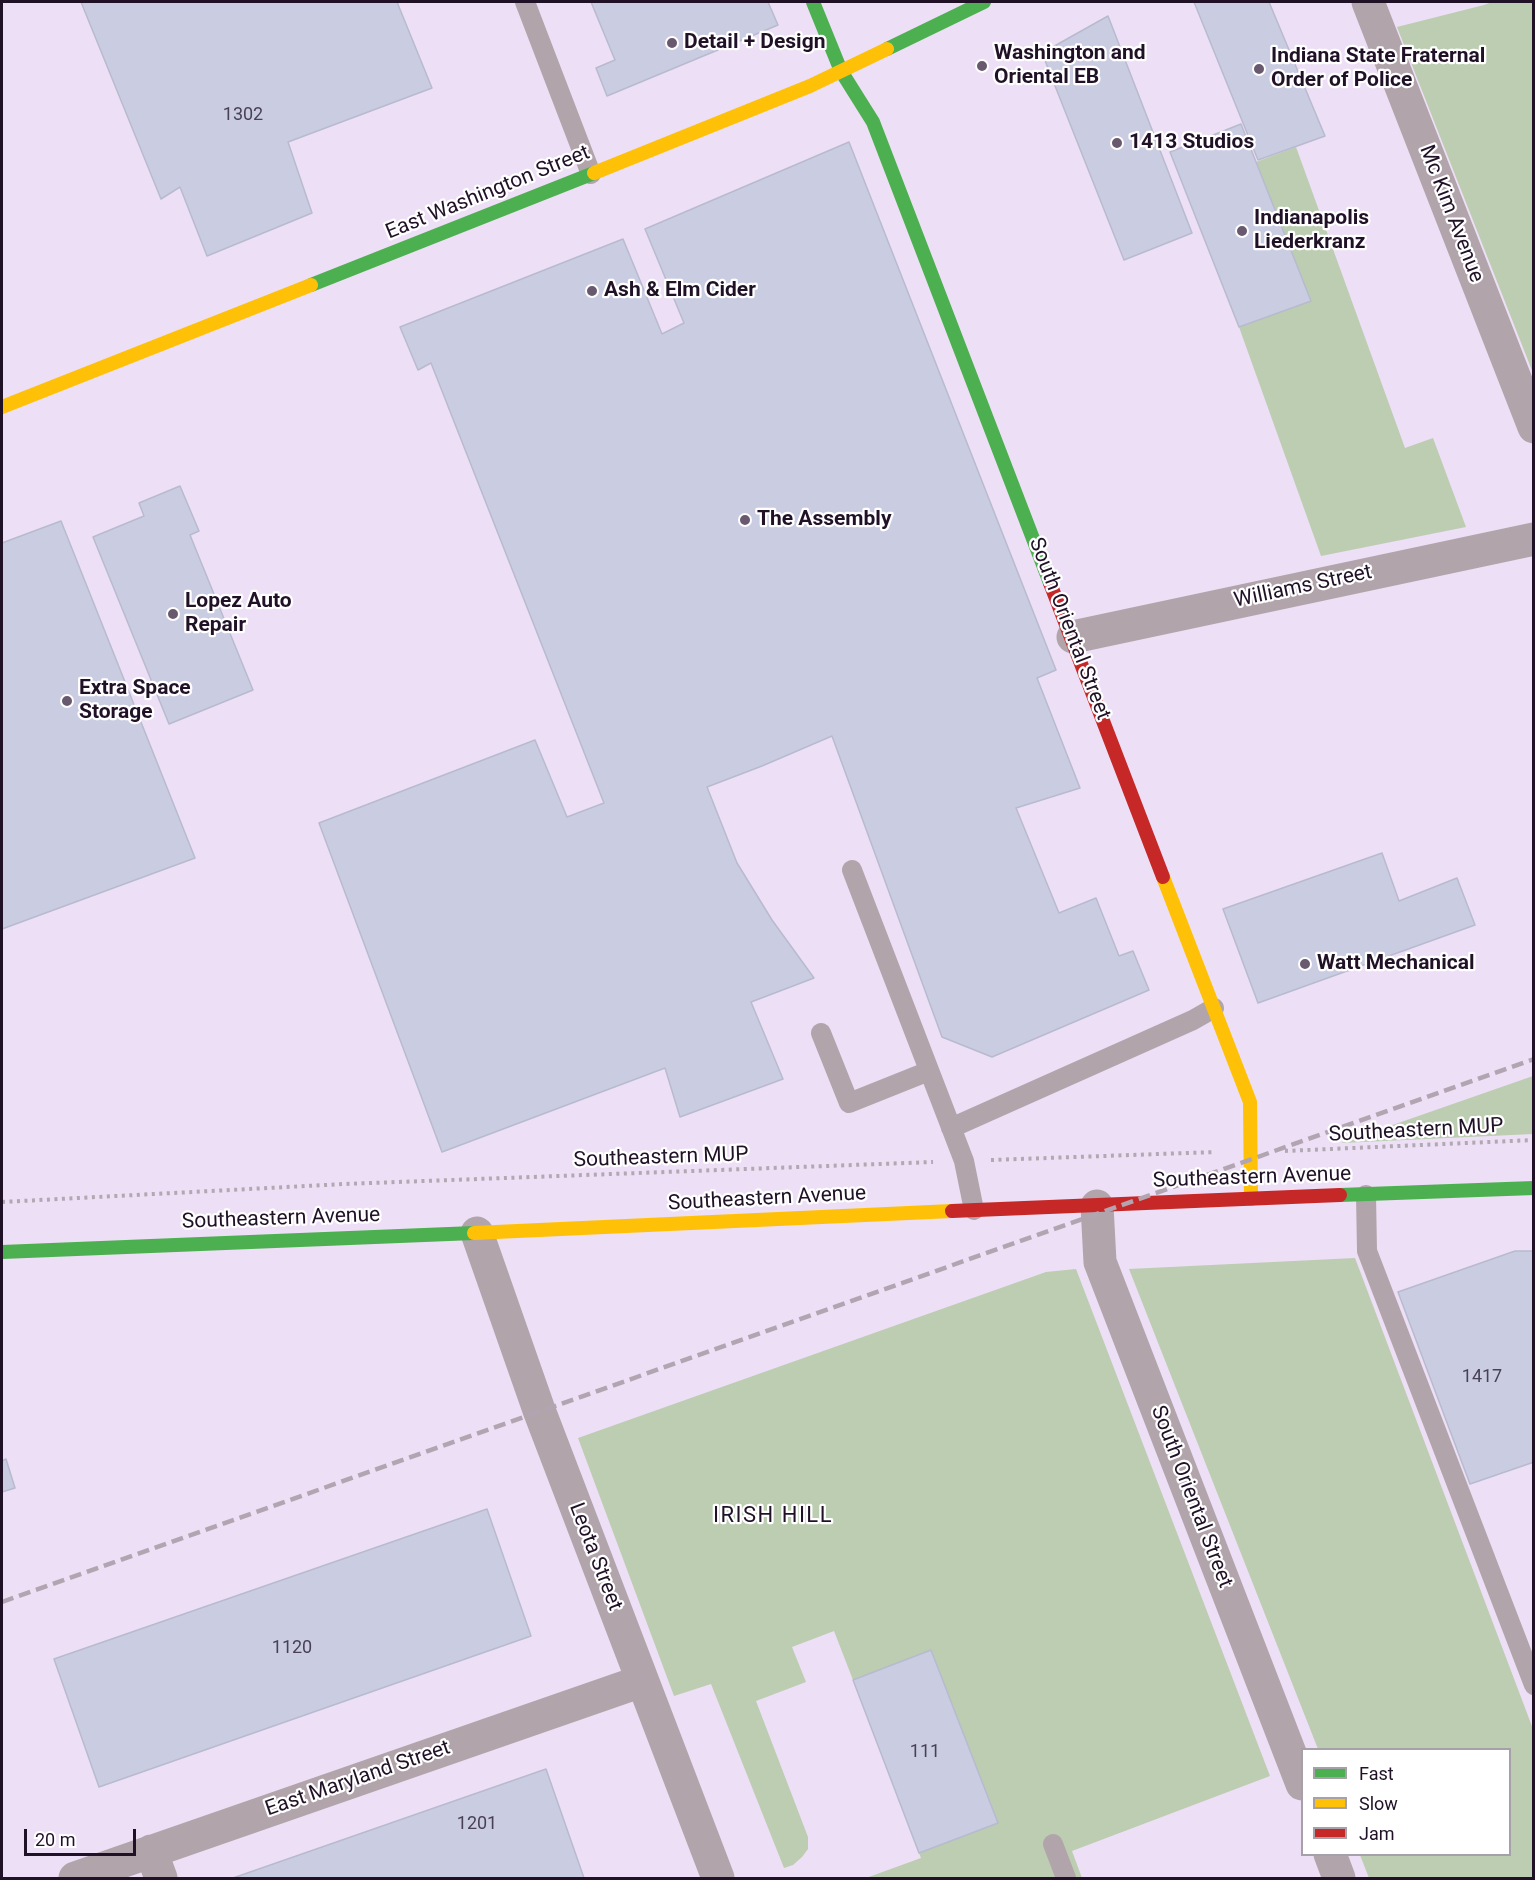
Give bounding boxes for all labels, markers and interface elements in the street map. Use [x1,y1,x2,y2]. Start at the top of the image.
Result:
place label: Detail + Design [684,30,825,56]
marker: Detail + Design [665,36,679,50]
place label: Washington and Oriental EB [994,41,1146,91]
place label: Indiana State Fraternal Order of Police [1271,44,1485,94]
marker: Washington and Oriental EB [975,59,989,73]
marker: Indiana State Fraternal Order of Police [1252,62,1266,76]
house number: 1302 [223,104,263,126]
place label: 1413 Studios [1129,130,1254,156]
marker: 1413 Studios [1110,136,1124,150]
street label: East Washington Street [382,141,594,245]
street label: Mc Kim Avenue [1413,142,1489,286]
place label: Indianapolis Liederkranz [1254,206,1369,256]
marker: Indianapolis Liederkranz [1235,224,1249,238]
place label: Ash & Elm Cider [604,278,756,304]
marker: Ash & Elm Cider [585,284,599,298]
place label: The Assembly [757,507,891,533]
marker: The Assembly [738,513,752,527]
street label: South Oriental Street [1023,534,1115,724]
street label: Williams Street [1232,560,1374,614]
place label: Lopez Auto Repair [185,589,292,639]
marker: Lopez Auto Repair [166,607,180,621]
place label: Extra Space Storage [79,676,191,726]
marker: Extra Space Storage [60,694,74,708]
place label: Watt Mechanical [1317,951,1474,977]
marker: Watt Mechanical [1298,957,1312,971]
street label: Southeastern MUP [1328,1114,1504,1148]
street label: Southeastern MUP [573,1142,749,1174]
street label: Southeastern Avenue [1152,1162,1352,1194]
street label: Southeastern Avenue [667,1181,867,1217]
street label: Southeastern Avenue [181,1203,381,1235]
house number: 1417 [1462,1366,1502,1388]
street label: South Oriental Street [1145,1402,1237,1592]
street label: Leota Street [563,1500,627,1614]
district label: IRISH HILL [713,1503,833,1529]
house number: 1120 [272,1637,312,1659]
street label: East Maryland Street [262,1736,454,1822]
house number: 111 [910,1741,940,1763]
legend [1301,1748,1511,1856]
text: Fast [1359,1763,1394,1784]
text: Slow [1359,1793,1398,1814]
house number: 1201 [457,1813,497,1835]
scale bar [27,1817,140,1855]
text: Jam [1359,1823,1395,1844]
text: 20 m [35,1829,75,1850]

